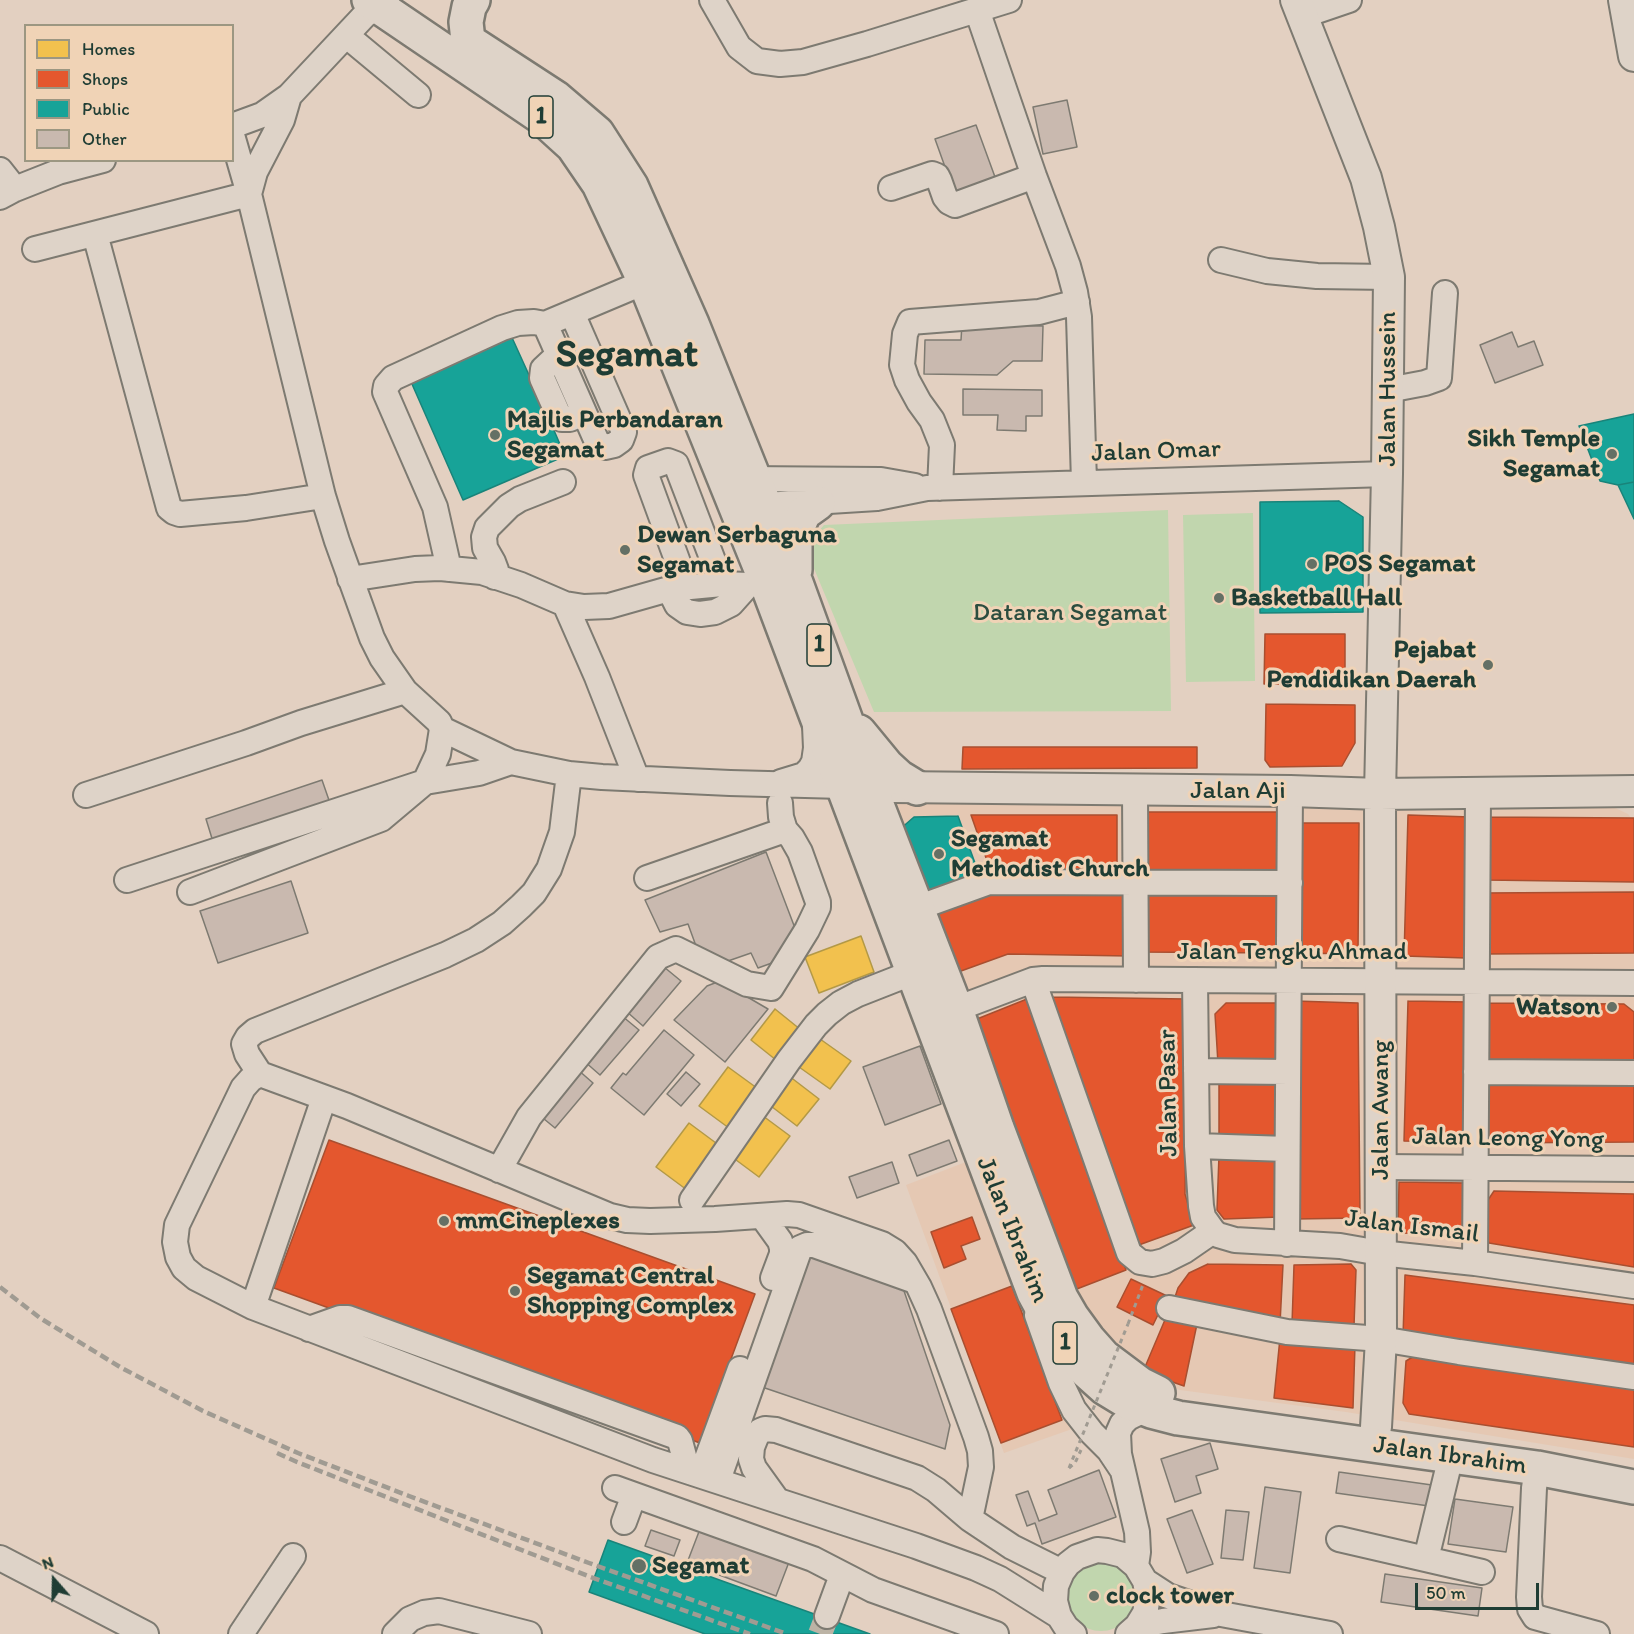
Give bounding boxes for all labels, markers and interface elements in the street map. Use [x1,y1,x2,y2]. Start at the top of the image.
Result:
legend [24,24,234,162]
text: Homes [82,38,135,60]
text: Shops [82,68,128,90]
road number: 1 [529,96,553,138]
text: Public [82,98,130,120]
text: Other [82,128,127,150]
street label: Jalan Hussein [1372,312,1404,466]
district label: Segamat [556,333,698,379]
place label: Majlis Perbandaran Segamat [507,404,723,466]
place label: Sikh Temple Segamat [1467,423,1600,484]
marker: Majlis Perbandaran Segamat [488,428,502,442]
street label: Jalan Omar [1091,434,1221,470]
marker: Sikh Temple Segamat [1605,447,1619,461]
place label: Dewan Serbaguna Segamat [637,519,836,580]
marker: Dewan Serbaguna Segamat [618,543,632,557]
place label: POS Segamat [1324,548,1476,580]
marker: POS Segamat [1305,557,1319,571]
place label: Basketball Hall [1231,582,1402,614]
marker: Basketball Hall [1212,591,1226,605]
park label: Dataran Segamat [973,597,1167,629]
road number: 1 [807,624,831,666]
place label: Pejabat Pendidikan Daerah [1267,634,1476,696]
marker: Pejabat Pendidikan Daerah [1481,658,1495,672]
street label: Jalan Aji [1190,775,1286,807]
place label: Segamat Methodist Church [951,823,1149,885]
marker: Segamat Methodist Church [932,847,946,861]
street label: Jalan Tengku Ahmad [1177,936,1407,968]
place label: Watson [1516,991,1600,1023]
marker: Watson [1605,1000,1619,1014]
street label: Jalan Pasar [1152,1029,1186,1157]
street label: Jalan Awang [1365,1040,1397,1180]
street label: Jalan Leong Yong [1412,1122,1604,1156]
street label: Jalan Ibrahim [969,1153,1055,1307]
street label: Jalan Ismail [1343,1203,1481,1251]
place label: mmCineplexes [456,1205,620,1237]
marker: mmCineplexes [437,1214,451,1228]
place label: Segamat Central Shopping Complex [527,1260,733,1322]
marker: Segamat Central Shopping Complex [508,1284,522,1298]
road number: 1 [1053,1322,1077,1364]
street label: Jalan Ibrahim [1371,1430,1529,1482]
north arrow [24,1550,84,1610]
place label: Segamat [652,1550,749,1582]
text: N [39,1552,56,1573]
marker: Segamat [630,1557,648,1575]
scale bar [1418,1571,1542,1609]
place label: clock tower [1106,1580,1234,1612]
text: 50 m [1426,1582,1466,1604]
marker: clock tower [1087,1589,1101,1603]

